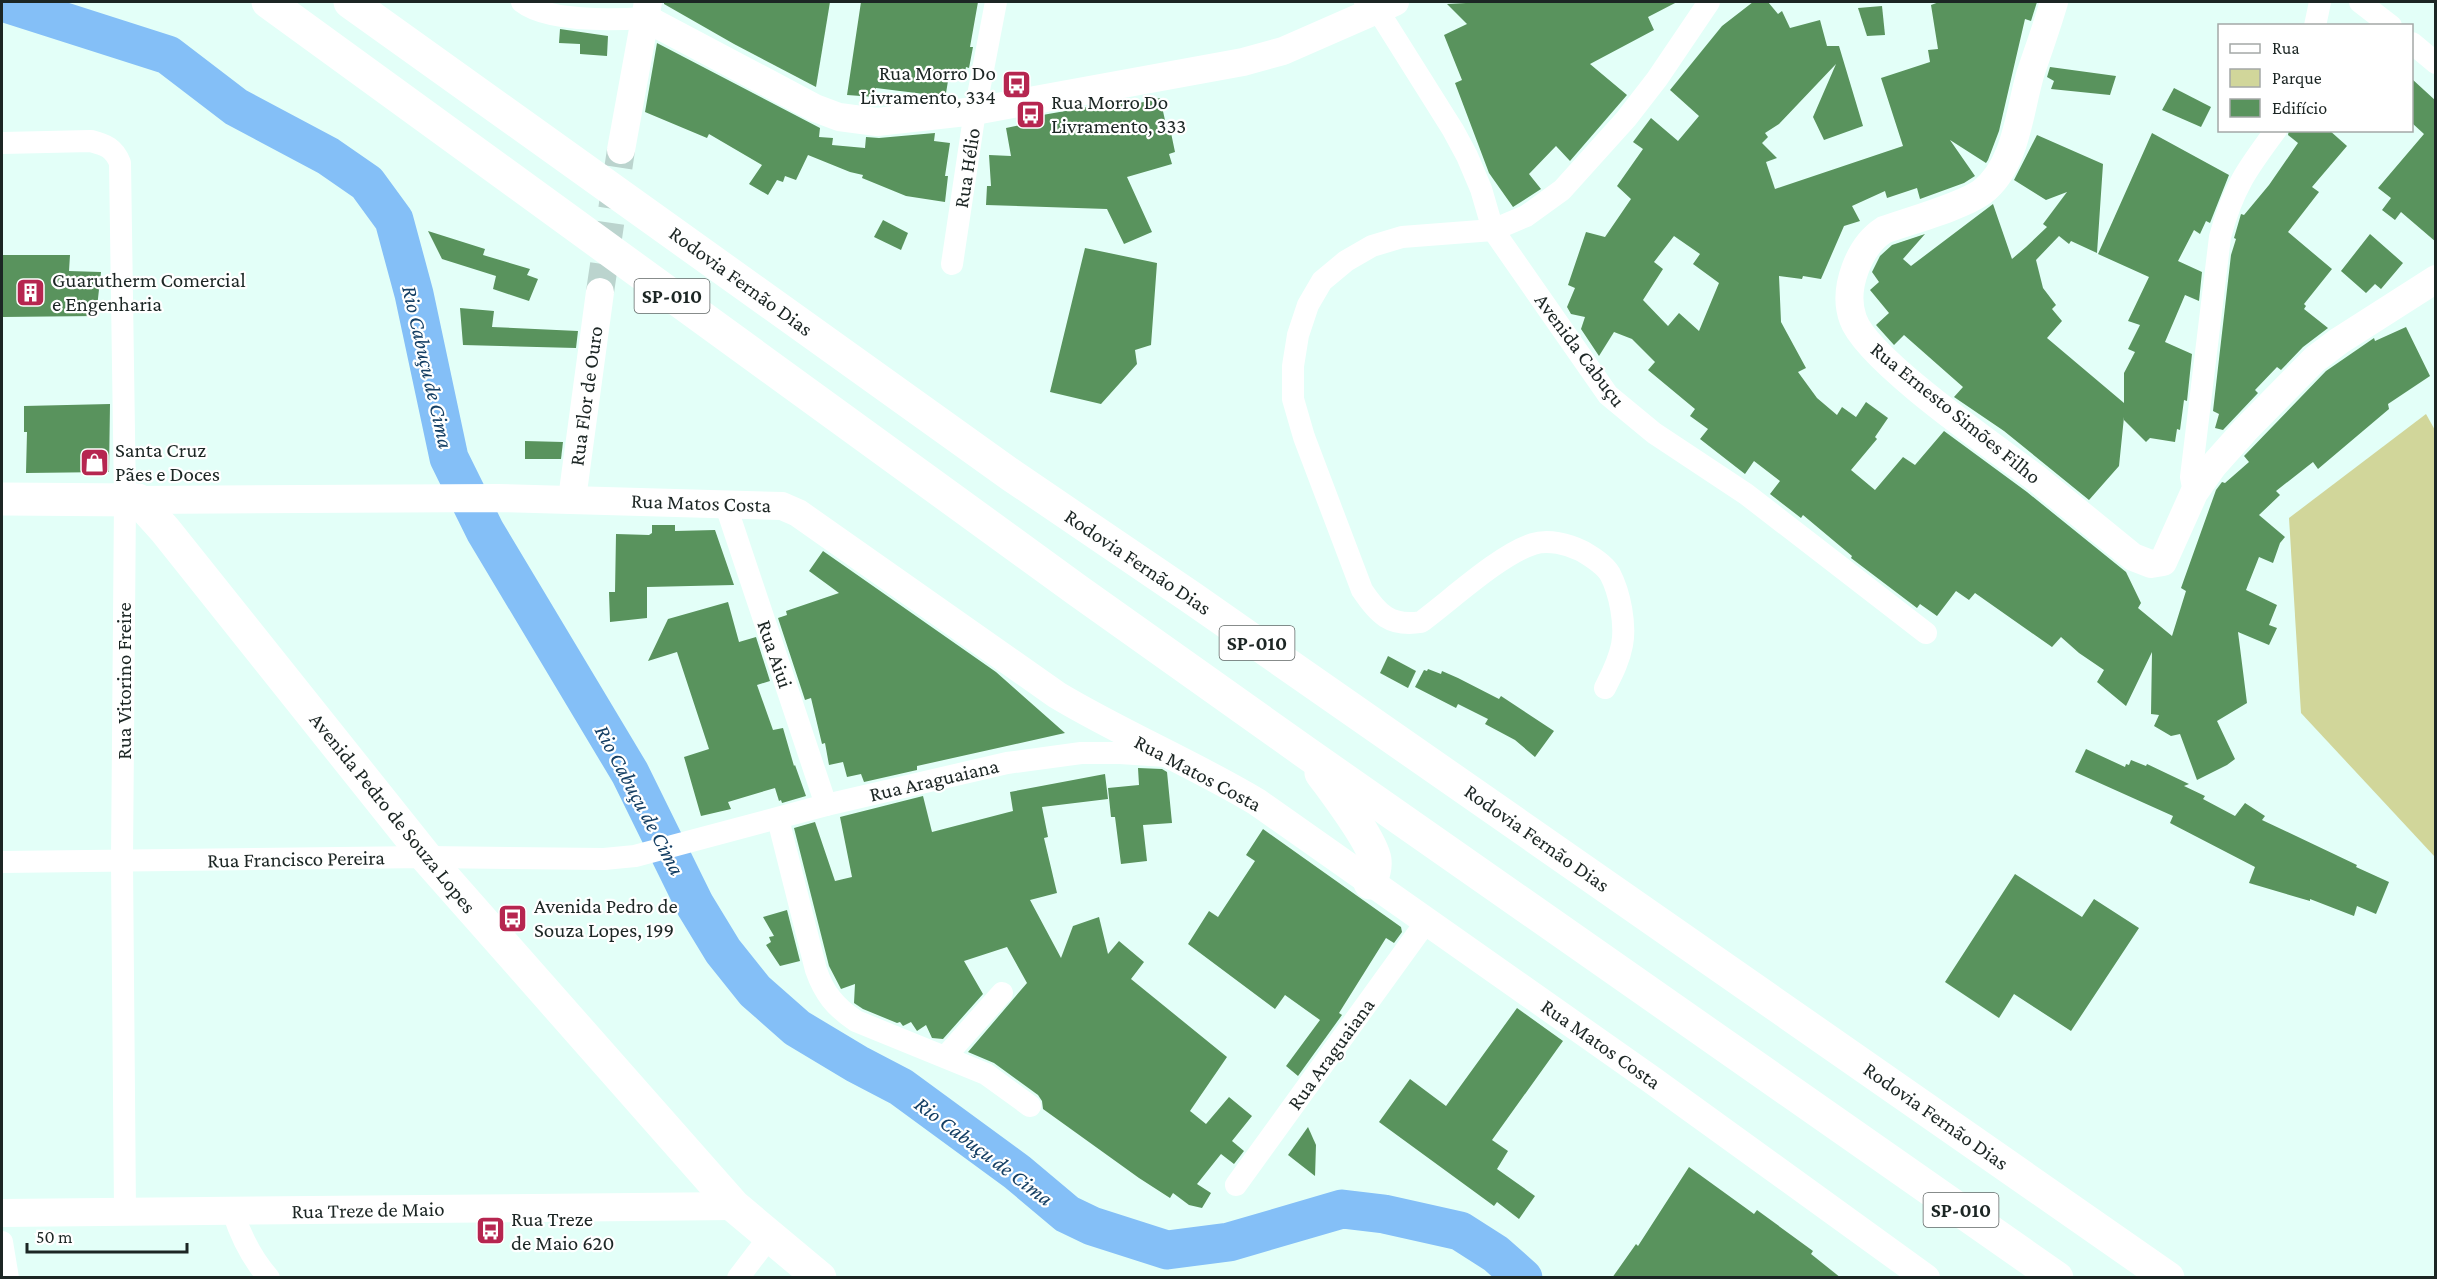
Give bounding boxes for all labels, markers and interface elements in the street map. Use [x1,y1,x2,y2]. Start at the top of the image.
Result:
legend [2218,24,2413,132]
text: Rua [2272,38,2300,58]
place label: Rua Morro Do Livramento, 334 [860,61,996,109]
text: Parque [2272,68,2322,88]
bus stop icon: Rua Morro Do Livramento, 334 [1001,69,1033,101]
place label: Rua Morro Do Livramento, 333 [1051,90,1186,138]
bus stop icon: Rua Morro Do Livramento, 333 [1014,98,1046,130]
text: Edifício [2272,98,2327,118]
street label: Rua Hélio [949,126,985,210]
street label: Rodovia Fernão Dias [665,221,817,341]
place label: Guarutherm Comercial e Engenharia [52,268,246,316]
building icon: Guarutherm Comercial e Engenharia [15,276,47,308]
road number: SP-010 [634,279,710,313]
water label: Rio Cabuçu de Cima [397,283,459,451]
street label: Avenida Cabuçu [1530,289,1630,411]
street label: Rua Flor de Ouro [564,325,608,467]
street label: Rua Ernesto Simões Filho [1866,337,2046,489]
place label: Santa Cruz Pães e Doces [115,438,220,486]
shop icon: Santa Cruz Pães e Doces [78,446,110,478]
street label: Rua Matos Costa [630,489,772,517]
street label: Rodovia Fernão Dias [1060,504,1216,620]
street label: Rua Vitorino Freire [112,602,136,760]
street label: Rua Aiui [752,617,798,692]
road number: SP-010 [1220,626,1294,660]
street label: Avenida Pedro de Souza Lopes [305,708,481,918]
water label: Rio Cabuçu de Cima [590,721,690,879]
street label: Rua Matos Costa [1130,729,1266,817]
street label: Rua Araguaiana [867,753,1001,807]
street label: Rodovia Fernão Dias [1460,779,1614,897]
street label: Rua Francisco Pereira [207,845,385,873]
place label: Avenida Pedro de Souza Lopes, 199 [534,894,678,942]
bus stop icon: Avenida Pedro de Souza Lopes, 199 [497,902,529,934]
street label: Rua Araguaiana [1282,993,1380,1114]
street label: Rua Matos Costa [1537,994,1666,1094]
street label: Rodovia Fernão Dias [1859,1057,2013,1175]
water label: Rio Cabuçu de Cima [910,1091,1058,1211]
road number: SP-010 [1924,1193,1998,1227]
street label: Rua Treze de Maio [291,1197,445,1223]
place label: Rua Treze de Maio 620 [511,1207,614,1255]
bus stop icon: Rua Treze de Maio 620 [474,1215,506,1247]
scale bar [27,1216,188,1254]
text: 50 m [36,1227,73,1247]

